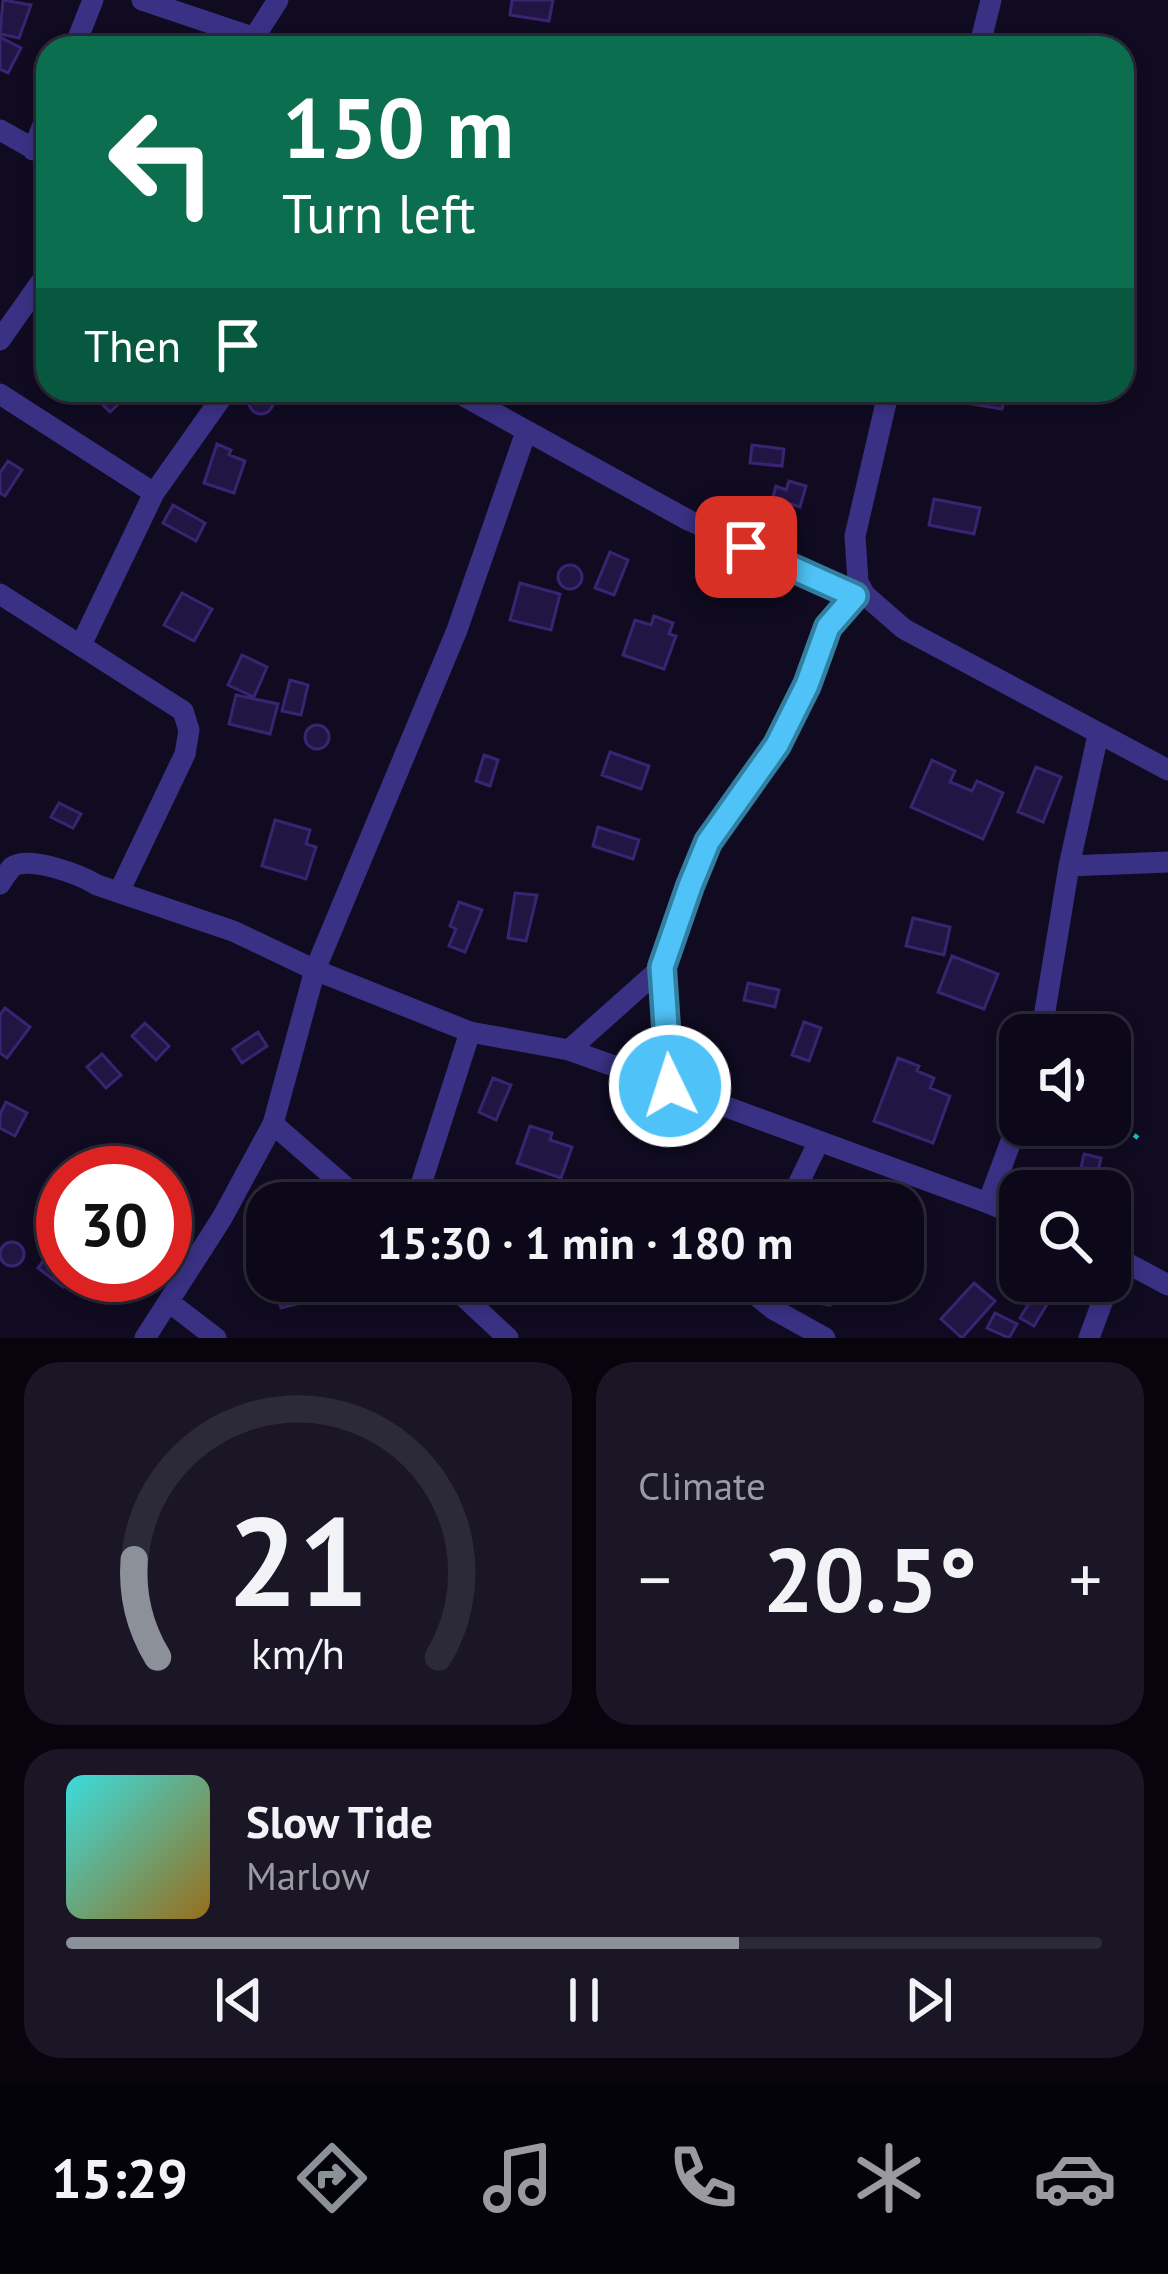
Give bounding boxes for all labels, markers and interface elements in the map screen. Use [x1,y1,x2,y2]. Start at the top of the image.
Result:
text: 150 m [282,72,514,181]
icon: left [84,84,240,240]
text: Turn left [282,178,476,248]
icon: arrive [205,312,271,378]
text: Then [84,316,181,374]
pin [695,496,797,598]
icon: arrive [713,514,779,580]
map controls [999,1014,1131,1302]
button: sound [999,1014,1131,1146]
position arrow [607,1023,733,1149]
speed limit sign: 30 [36,1146,192,1302]
button: search [999,1170,1131,1302]
text: 15:30 · 1 min · 180 m [377,1213,793,1271]
text: Climate [638,1460,766,1511]
text: 21 [227,1479,369,1640]
text: 20.5° [763,1520,977,1637]
text: − [638,1536,671,1621]
text: + [1069,1536,1102,1621]
text: km/h [251,1624,345,1680]
text: Slow Tide [246,1792,433,1850]
text: Marlow [246,1850,370,1901]
icon: previous [206,1967,272,2033]
icon: pause [551,1967,617,2033]
icon: next [896,1967,962,2033]
icon: directions [290,2136,374,2220]
icon: music [476,2136,560,2220]
icon: phone [661,2136,745,2220]
icon: climate [847,2136,931,2220]
icon: car [1033,2136,1117,2220]
text: 15:29 [51,2143,188,2213]

